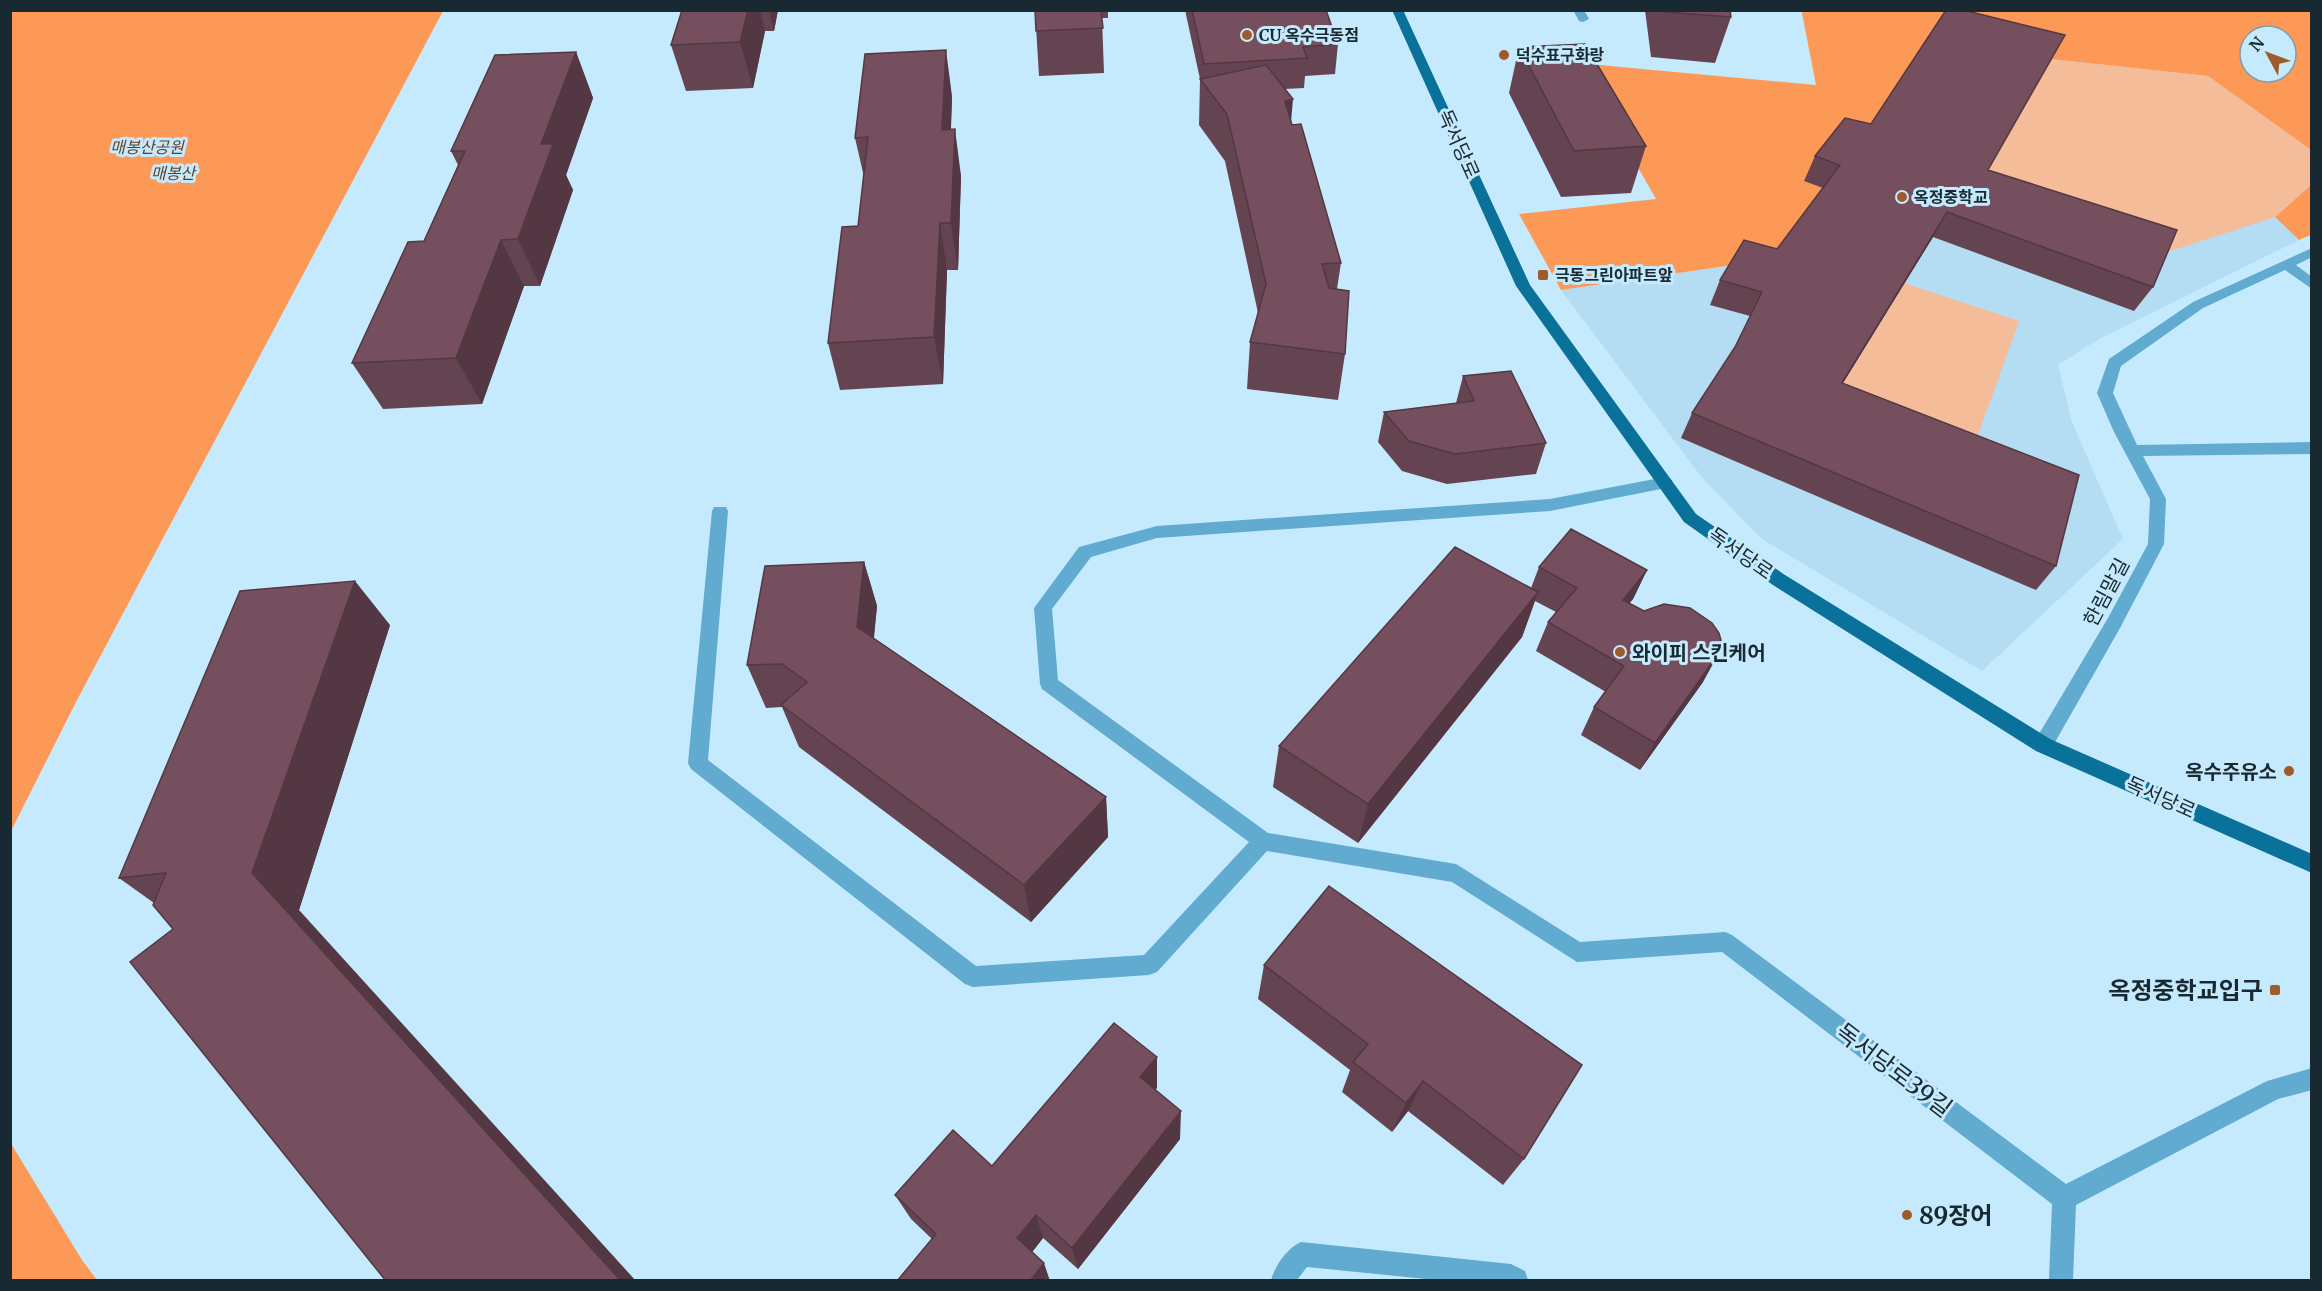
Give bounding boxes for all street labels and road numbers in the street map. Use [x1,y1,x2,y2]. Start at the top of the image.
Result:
street label: 독서당로 [1433,105,1485,183]
street label: 독서당로 [1704,522,1778,584]
street label: 한림말길 [2078,554,2134,630]
street label: 독서당로 [2122,771,2200,823]
street label: 독서당로39길 [1830,1016,1958,1124]

